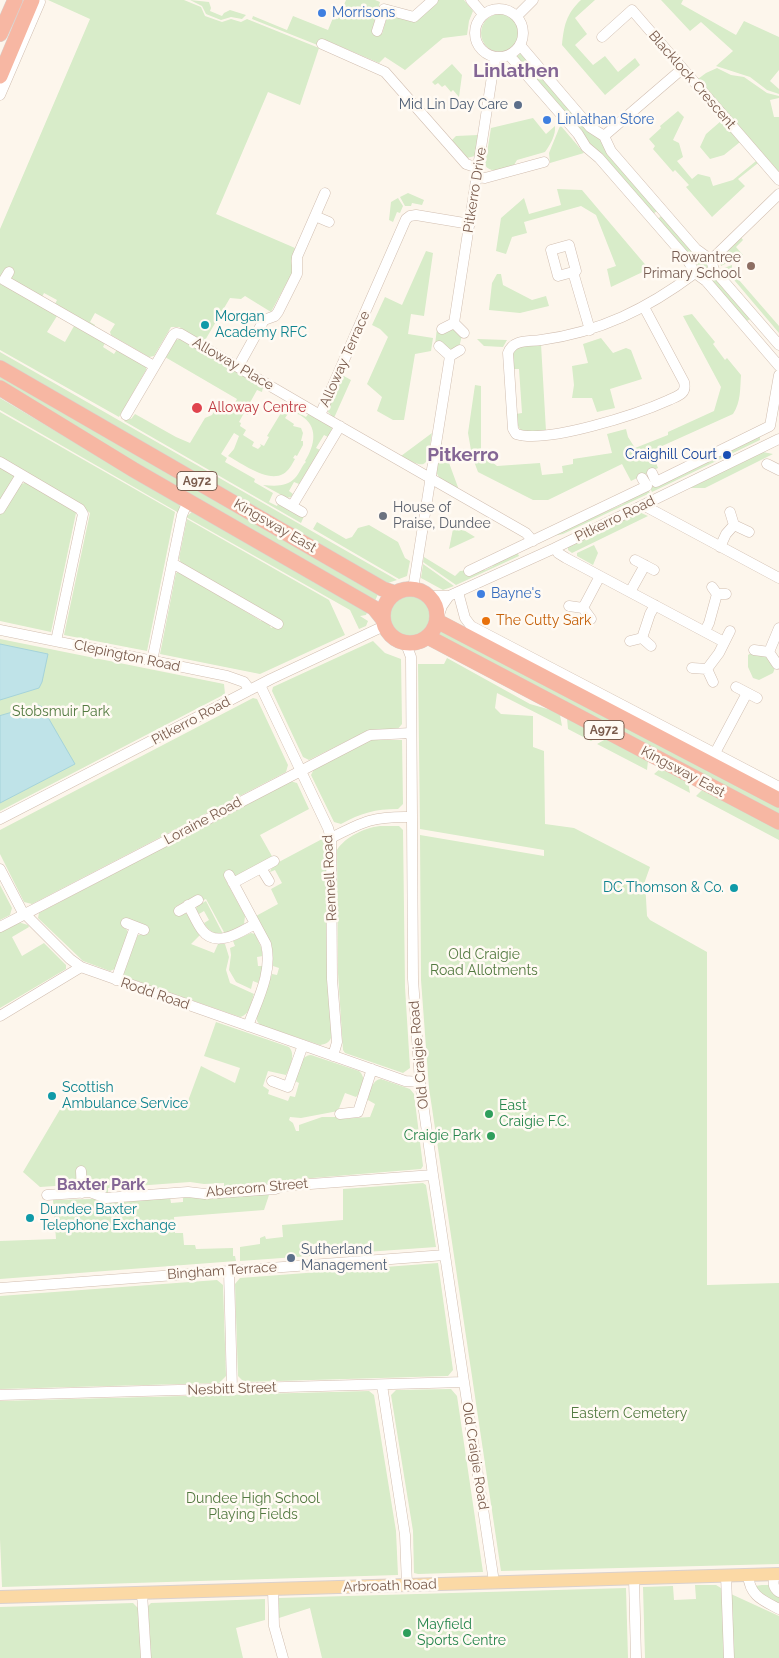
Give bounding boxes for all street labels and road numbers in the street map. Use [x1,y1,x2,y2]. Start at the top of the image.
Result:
street label: Blacklock Crescent [645,27,739,133]
street label: Pitkerro Drive [460,146,490,234]
street label: Alloway Terrace [316,308,374,410]
street label: Alloway Place [189,334,277,394]
road number: A972 [177,472,217,491]
street label: Pitkerro Road [572,492,658,546]
street label: Kingsway East [231,496,319,556]
street label: Clepington Road [72,637,182,675]
street label: Pitkerro Road [149,693,233,749]
road number: A972 [584,720,624,740]
street label: Kingsway East [638,743,728,801]
street label: Loraine Road [161,794,245,848]
street label: Rennell Road [319,834,341,922]
street label: Rodd Road [118,974,192,1014]
street label: Old Craigie Road [406,1000,432,1110]
street label: Abercorn Street [205,1175,309,1201]
street label: Bingham Terrace [167,1259,277,1283]
street label: Nesbitt Street [187,1379,277,1399]
street label: Old Craigie Road [458,1401,492,1511]
street label: Arbroath Road [343,1576,437,1596]

